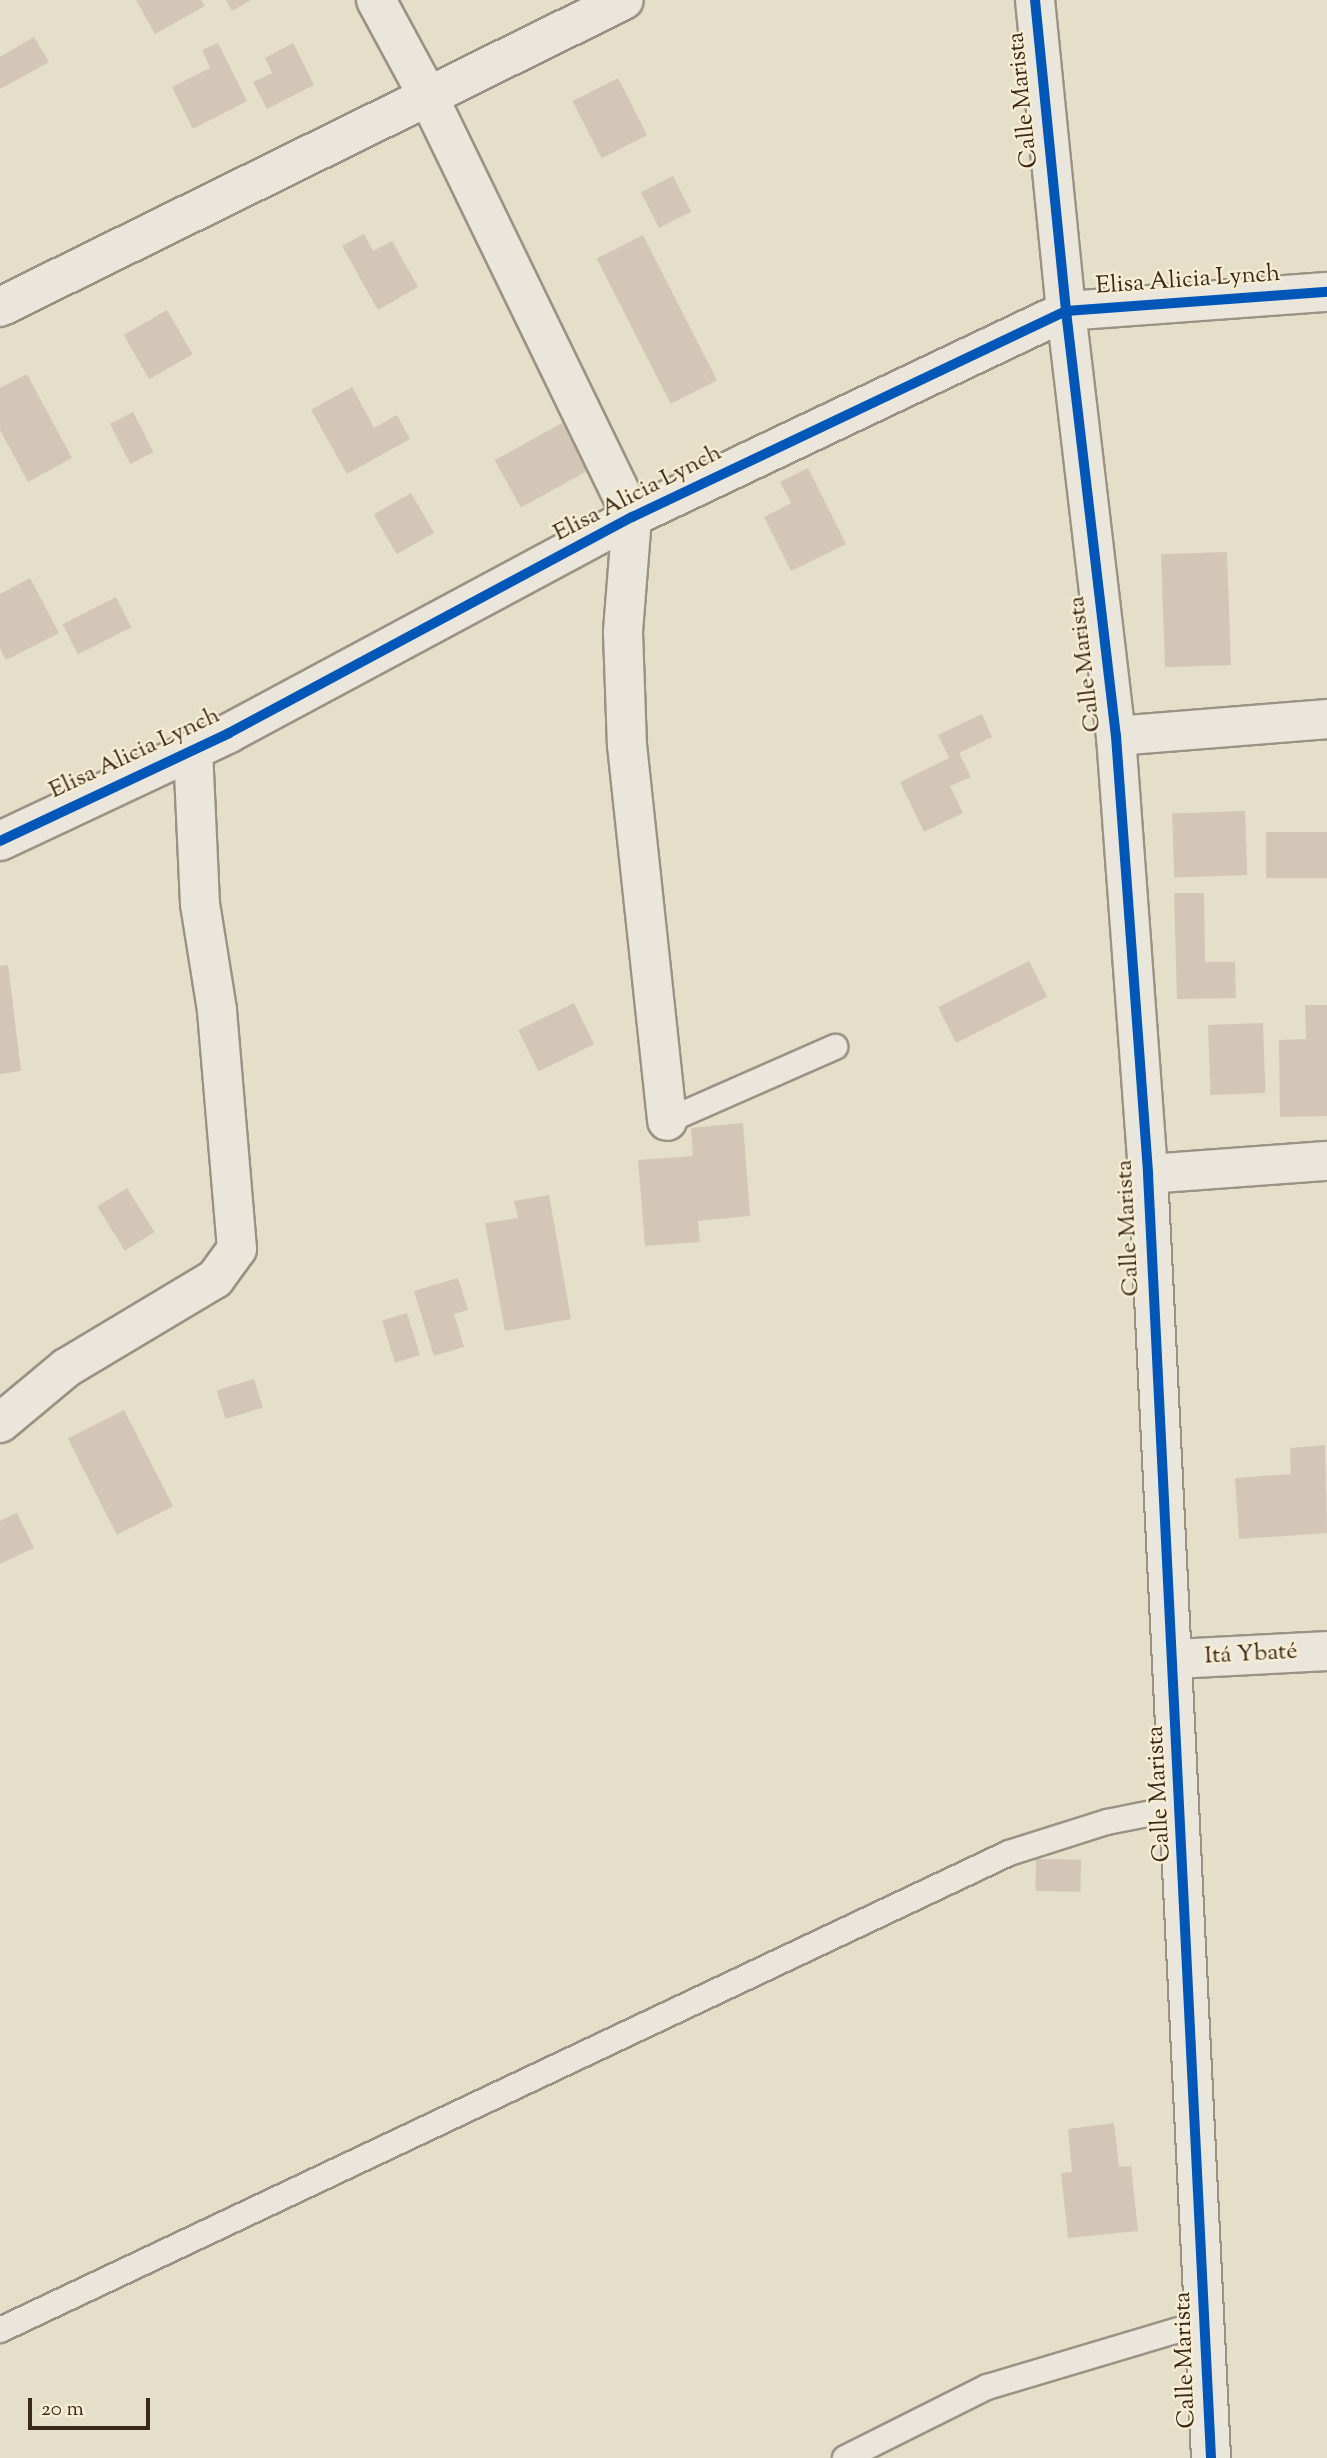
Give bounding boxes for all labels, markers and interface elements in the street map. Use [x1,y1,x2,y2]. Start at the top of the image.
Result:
street label: Calle Marista [1003,30,1045,170]
street label: Elisa Alicia Lynch [1095,260,1281,302]
street label: Elisa Alicia Lynch [549,439,727,549]
street label: Calle Marista [1063,594,1109,734]
street label: Elisa Alicia Lynch [45,702,225,806]
street label: Calle Marista [1111,1159,1147,1297]
street label: Itá Ybaté [1204,1638,1298,1672]
street label: Calle Marista [1142,1725,1178,1863]
street label: Calle Marista [1169,2291,1203,2429]
scale bar [32,2384,154,2428]
text: 20 m [41,2395,84,2425]

